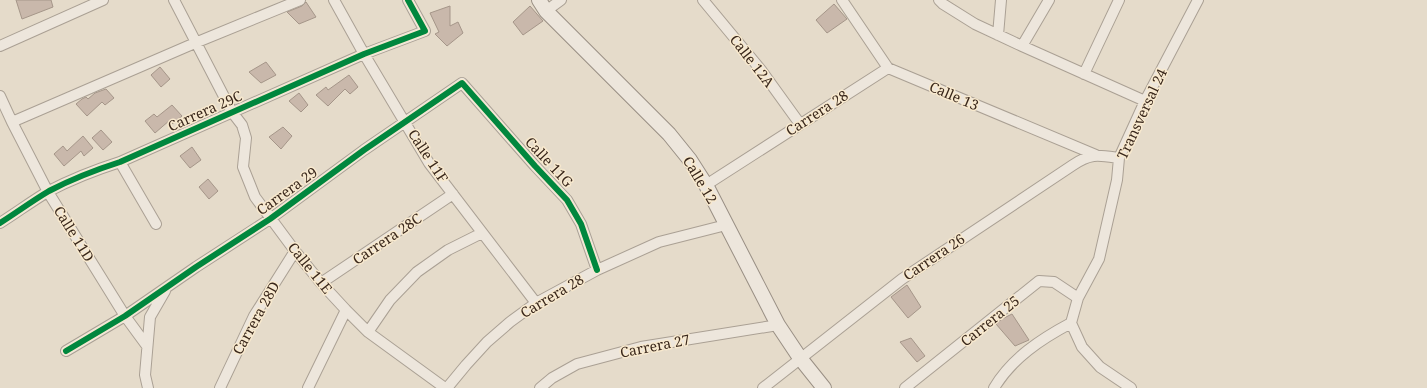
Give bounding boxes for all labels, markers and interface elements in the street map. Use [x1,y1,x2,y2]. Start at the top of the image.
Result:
street label: Calle 12A [726,30,779,91]
street label: Transversal 24 [1112,65,1171,162]
street label: Calle 13 [927,77,982,114]
street label: Carrera 28 [782,85,852,140]
street label: Carrera 29C [165,86,245,135]
street label: Calle 11F [404,125,453,186]
street label: Calle 11G [521,133,577,191]
street label: Calle 12 [679,153,722,207]
street label: Carrera 29 [253,162,321,219]
street label: Calle 11D [50,202,99,265]
street label: Carrera 28C [349,208,425,269]
street label: Carrera 26 [899,229,968,284]
street label: Calle 11E [284,238,337,297]
street label: Carrera 28 [517,269,587,322]
street label: Carrera 28D [228,278,283,358]
street label: Carrera 25 [956,291,1023,350]
street label: Carrera 27 [618,329,692,362]

